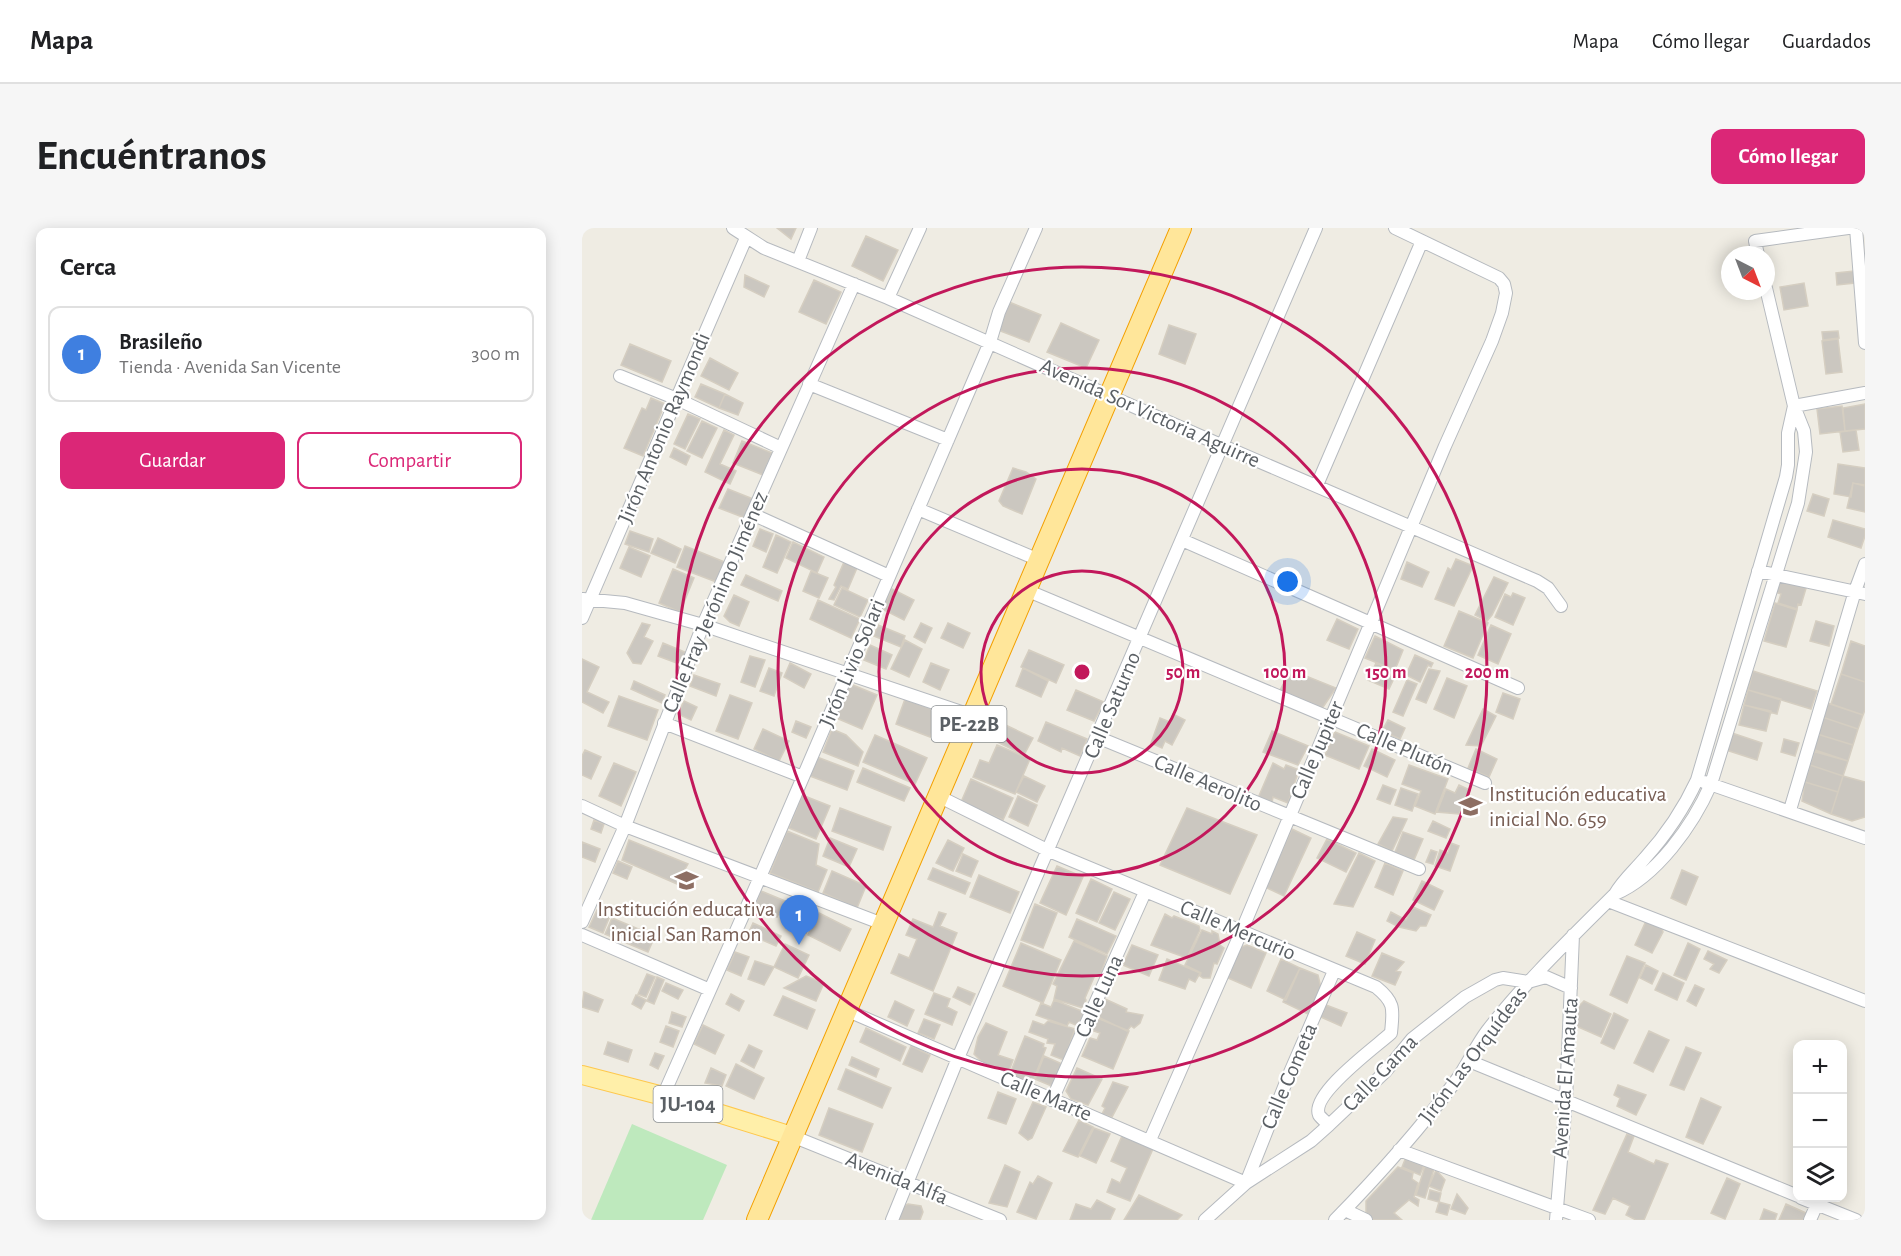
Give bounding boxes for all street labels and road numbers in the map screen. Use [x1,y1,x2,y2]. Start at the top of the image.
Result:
street label: Jirón Antonio Raymondi [614,330,714,526]
street label: Avenida Sor Victoria Aguirre [1037,354,1263,472]
street label: Calle Fray Jerónimo Jiménez [658,488,772,716]
street label: Jirón Livio Solari [815,596,889,730]
street label: Calle Saturno [1080,648,1144,762]
street label: Calle Jupiter [1286,698,1348,802]
road number: PE-22B [932,706,1006,742]
street label: Calle Plutón [1353,719,1457,779]
street label: Calle Aerolito [1151,750,1265,816]
street label: Calle Mercurio [1177,896,1299,964]
street label: Calle Luna [1071,951,1127,1041]
street label: Jirón Las Orquídeas [1415,983,1531,1127]
street label: Avenida El Amauta [1548,997,1582,1159]
street label: Calle Cometa [1257,1020,1321,1132]
street label: Calle Gama [1338,1030,1422,1116]
street label: Calle Marte [997,1067,1095,1125]
road number: JU-104 [654,1086,722,1122]
street label: Avenida Alfa [843,1148,951,1208]

